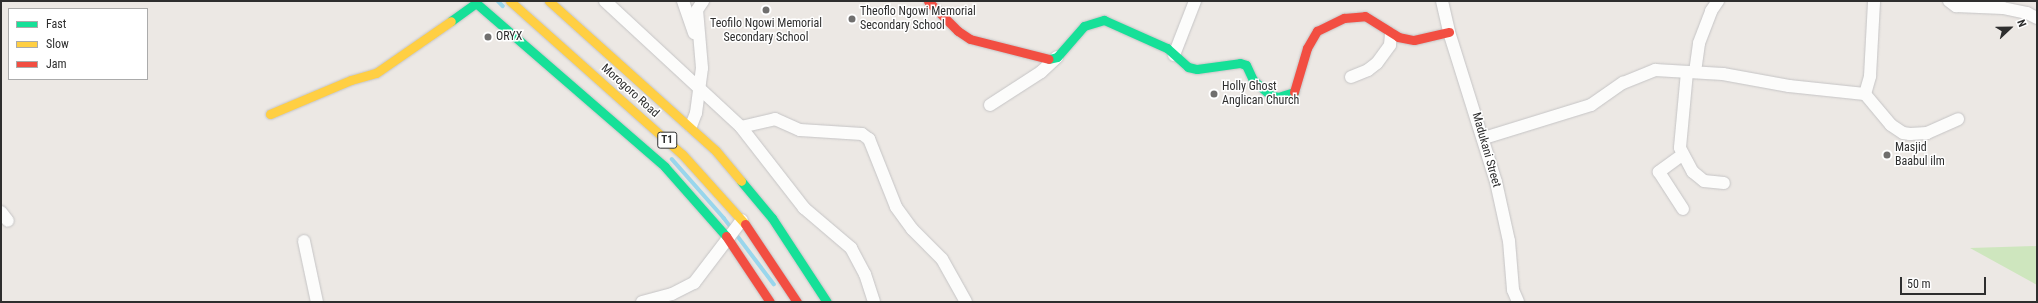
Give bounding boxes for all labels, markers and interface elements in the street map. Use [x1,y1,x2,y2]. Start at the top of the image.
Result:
marker: Teofilo Ngowi Memorial Secondary School [761,5,771,15]
place label: Theoflo Ngowi Memorial Secondary School [860,5,976,33]
legend [8,8,148,80]
north arrow [1990,8,2030,48]
marker: Theoflo Ngowi Memorial Secondary School [847,14,857,24]
text: Fast [46,17,66,31]
place label: Teofilo Ngowi Memorial Secondary School [710,17,822,45]
text: N [2014,18,2029,29]
place label: ORYX [496,30,522,44]
marker: ORYX [483,32,493,42]
text: Slow [46,37,69,51]
text: Jam [46,57,67,71]
street label: Morogoro Road [598,61,662,121]
place label: Holly Ghost Anglican Church [1222,80,1299,108]
marker: Holly Ghost Anglican Church [1209,89,1219,99]
street label: Madukani Street [1468,111,1504,189]
road number: T1 [657,131,677,149]
place label: Masjid Baabul ilm [1895,141,1945,169]
marker: Masjid Baabul ilm [1882,150,1892,160]
scale bar [1902,269,1988,295]
text: 50 m [1907,277,1931,291]

